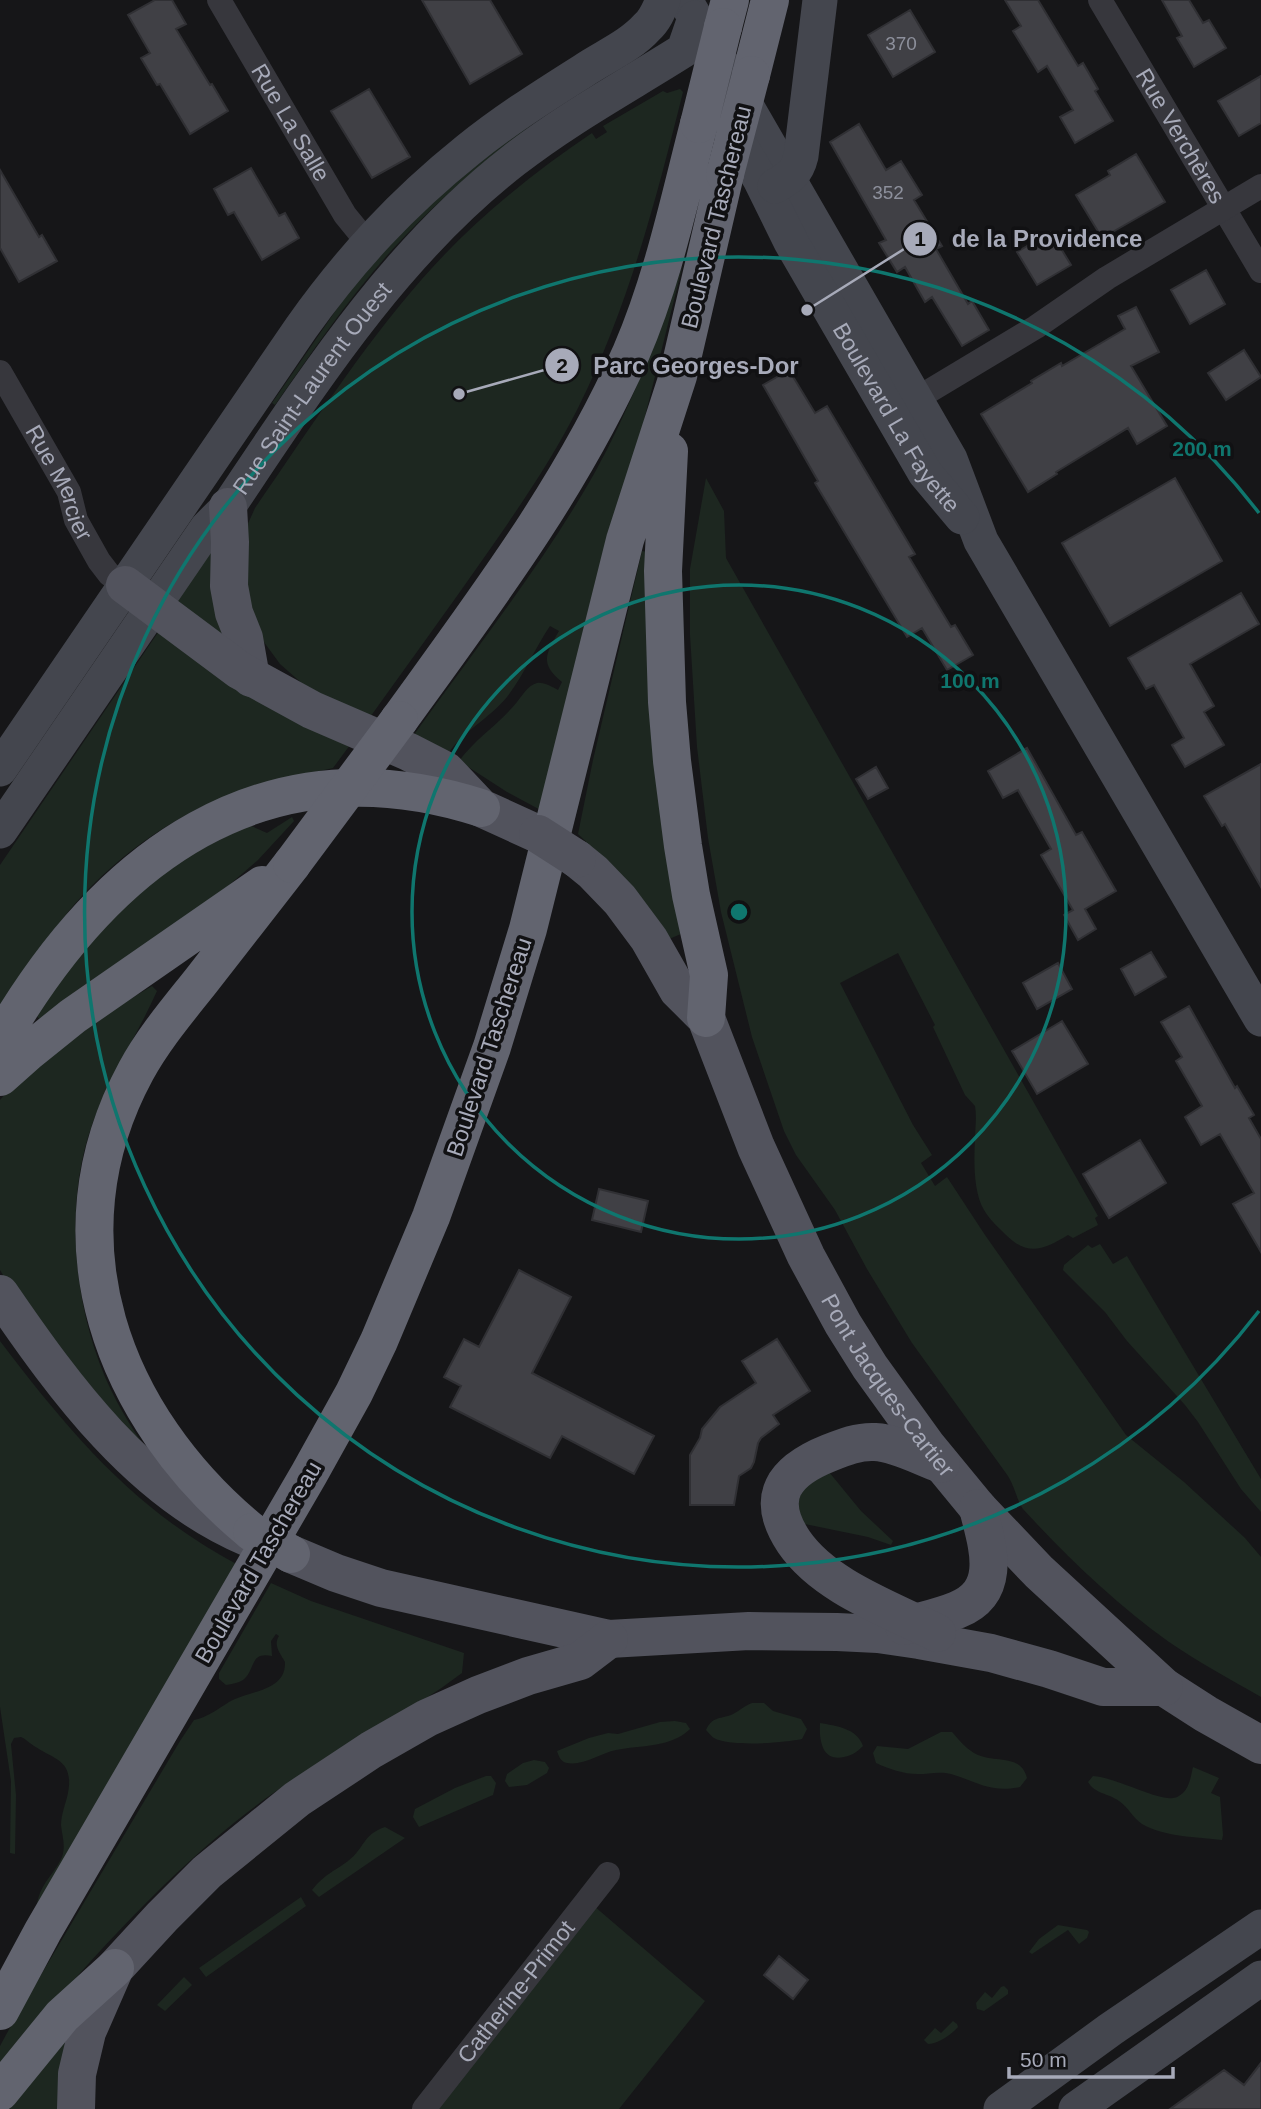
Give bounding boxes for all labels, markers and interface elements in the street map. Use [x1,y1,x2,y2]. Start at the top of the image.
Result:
house number: 370 [885,33,917,54]
street label: Rue La Salle [246,59,335,186]
street label: Rue Verchères [1131,64,1231,208]
street label: Boulevard Taschereau [676,103,756,331]
house number: 352 [872,182,904,203]
callout: de la Providence [903,217,1156,262]
text: de la Providence [952,225,1142,252]
text: 1 [914,227,926,250]
street label: Rue Saint-Laurent Ouest [227,277,397,499]
street label: Boulevard La Fayette [828,318,965,518]
callout: Parc Georges-Dor [545,343,813,388]
text: Parc Georges-Dor [593,352,799,379]
text: 2 [556,354,568,377]
street label: Rue Mercier [20,420,98,545]
text: 200 m [1172,437,1232,460]
text: 100 m [940,669,1000,692]
centre of rings [727,900,751,924]
street label: Boulevard Taschereau [441,934,537,1160]
street label: Pont Jacques-Cartier [816,1290,960,1482]
street label: Boulevard Taschereau [190,1457,326,1667]
street label: Catherine-Primot [452,1915,580,2068]
scale bar [1009,2036,1174,2080]
text: 50 m [1020,2048,1067,2071]

